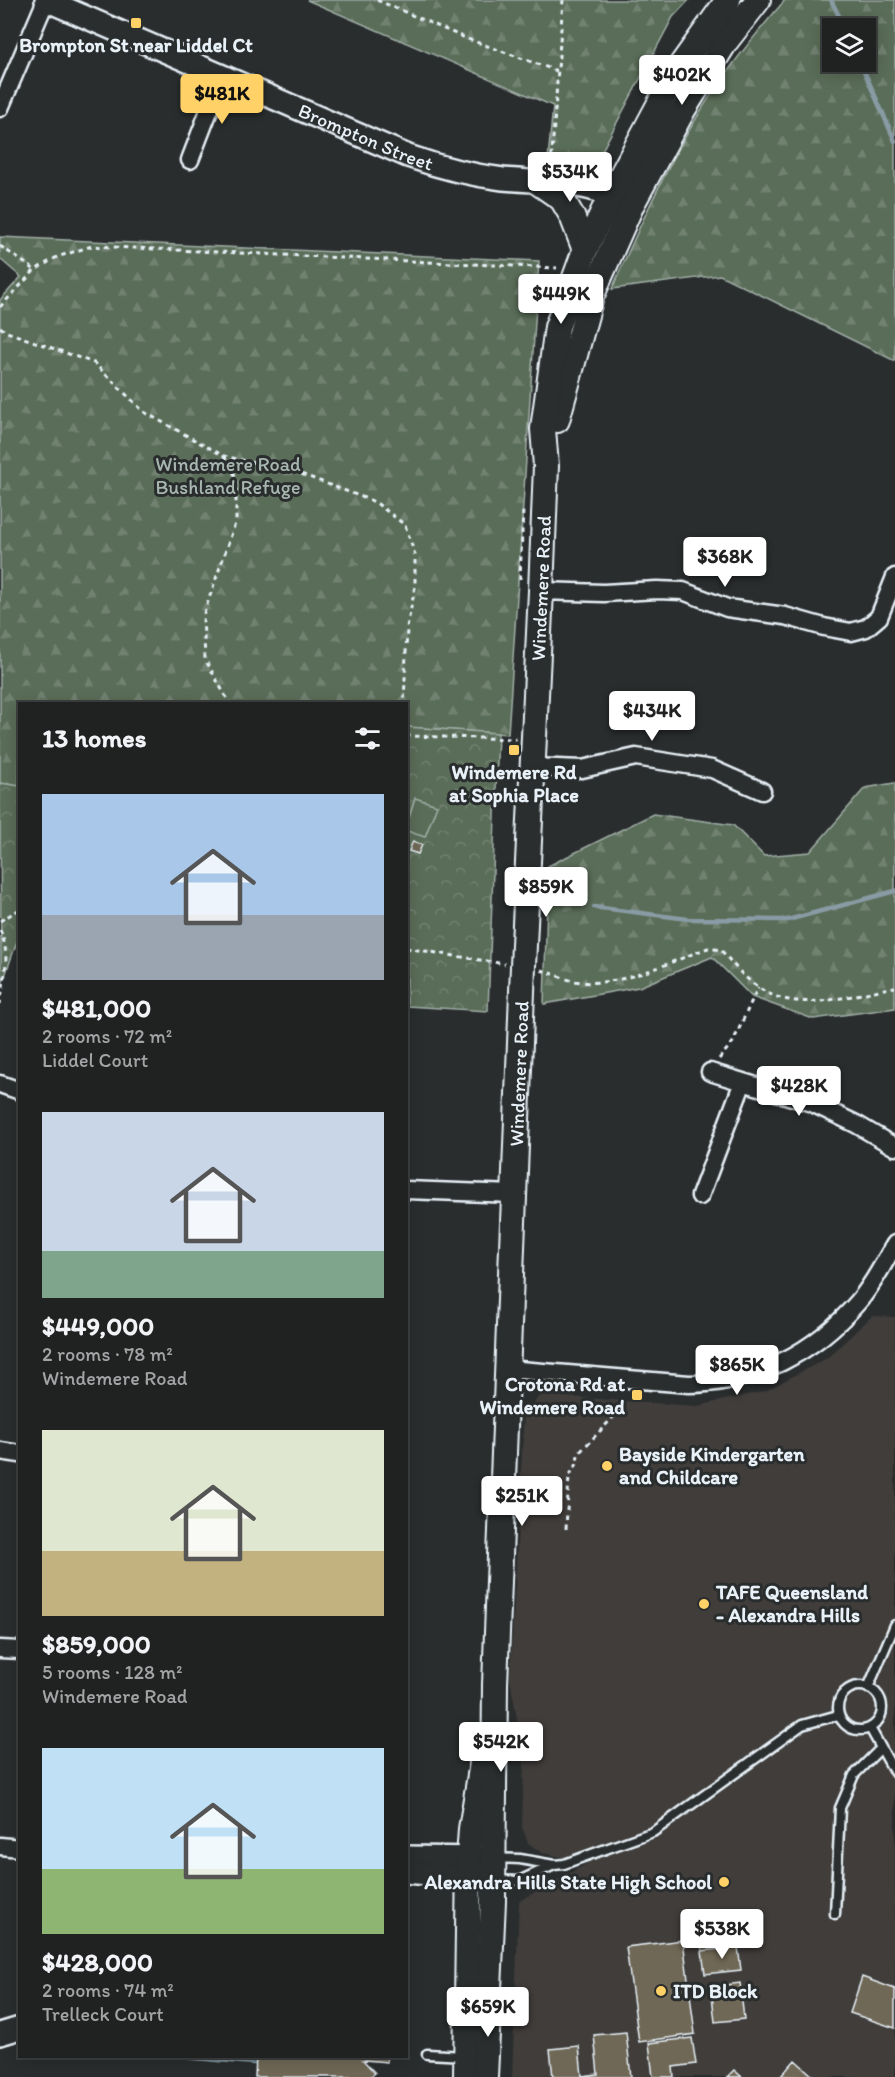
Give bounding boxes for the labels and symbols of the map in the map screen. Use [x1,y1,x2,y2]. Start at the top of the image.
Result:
marker: Brompton St near Liddel Ct [129,16,143,30]
place label: Brompton St near Liddel Ct [19,33,253,58]
pin: $402K [640,55,724,106]
pin: $481K [180,74,264,125]
street label: Brompton Street [295,98,437,176]
pin: $534K [528,152,612,203]
pin: $449K [519,274,603,325]
park label: Windemere Road Bushland Refuge [155,452,301,499]
street label: Windemere Road [526,515,556,661]
pin: $368K [683,537,767,588]
pin: $434K [610,691,694,742]
marker: Windemere Rd at Sophia Place [507,743,521,757]
place label: Windemere Rd at Sophia Place [449,760,579,808]
pin: $859K [504,867,588,918]
street label: Windemere Road [504,1000,534,1147]
pin: $428K [757,1066,841,1117]
pin: $865K [695,1345,779,1396]
place label: Crotona Rd at Windemere Road [480,1372,626,1419]
marker: Crotona Rd at Windemere Road [630,1388,644,1402]
place label: Bayside Kindergarten and Childcare [619,1442,805,1489]
marker: Bayside Kindergarten and Childcare [600,1459,614,1473]
pin: $251K [480,1476,564,1527]
place label: TAFE Queensland - Alexandra Hills [715,1580,868,1627]
marker: TAFE Queensland - Alexandra Hills [697,1597,711,1611]
pin: $542K [459,1722,543,1773]
place label: Alexandra Hills State High School [424,1870,712,1895]
marker: Alexandra Hills State High School [717,1875,731,1889]
pin: $538K [680,1909,764,1960]
place label: ITD Block [673,1979,758,2003]
marker: ITD Block [654,1984,668,1998]
pin: $659K [446,1987,530,2038]

